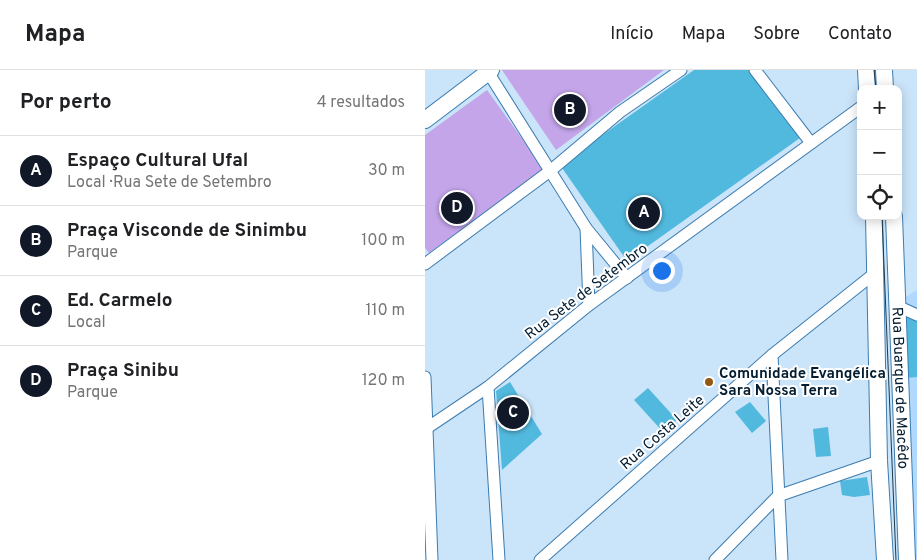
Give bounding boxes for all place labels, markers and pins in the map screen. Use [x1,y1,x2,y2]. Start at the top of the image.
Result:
pin: B [554,91,586,129]
pin: D [441,189,473,227]
pin: A [628,194,660,232]
place label: Comunidade Evangélica Sara Nossa Terra [719,365,886,401]
marker: Comunidade Evangélica Sara Nossa Terra [703,376,715,388]
pin: C [497,394,529,432]

